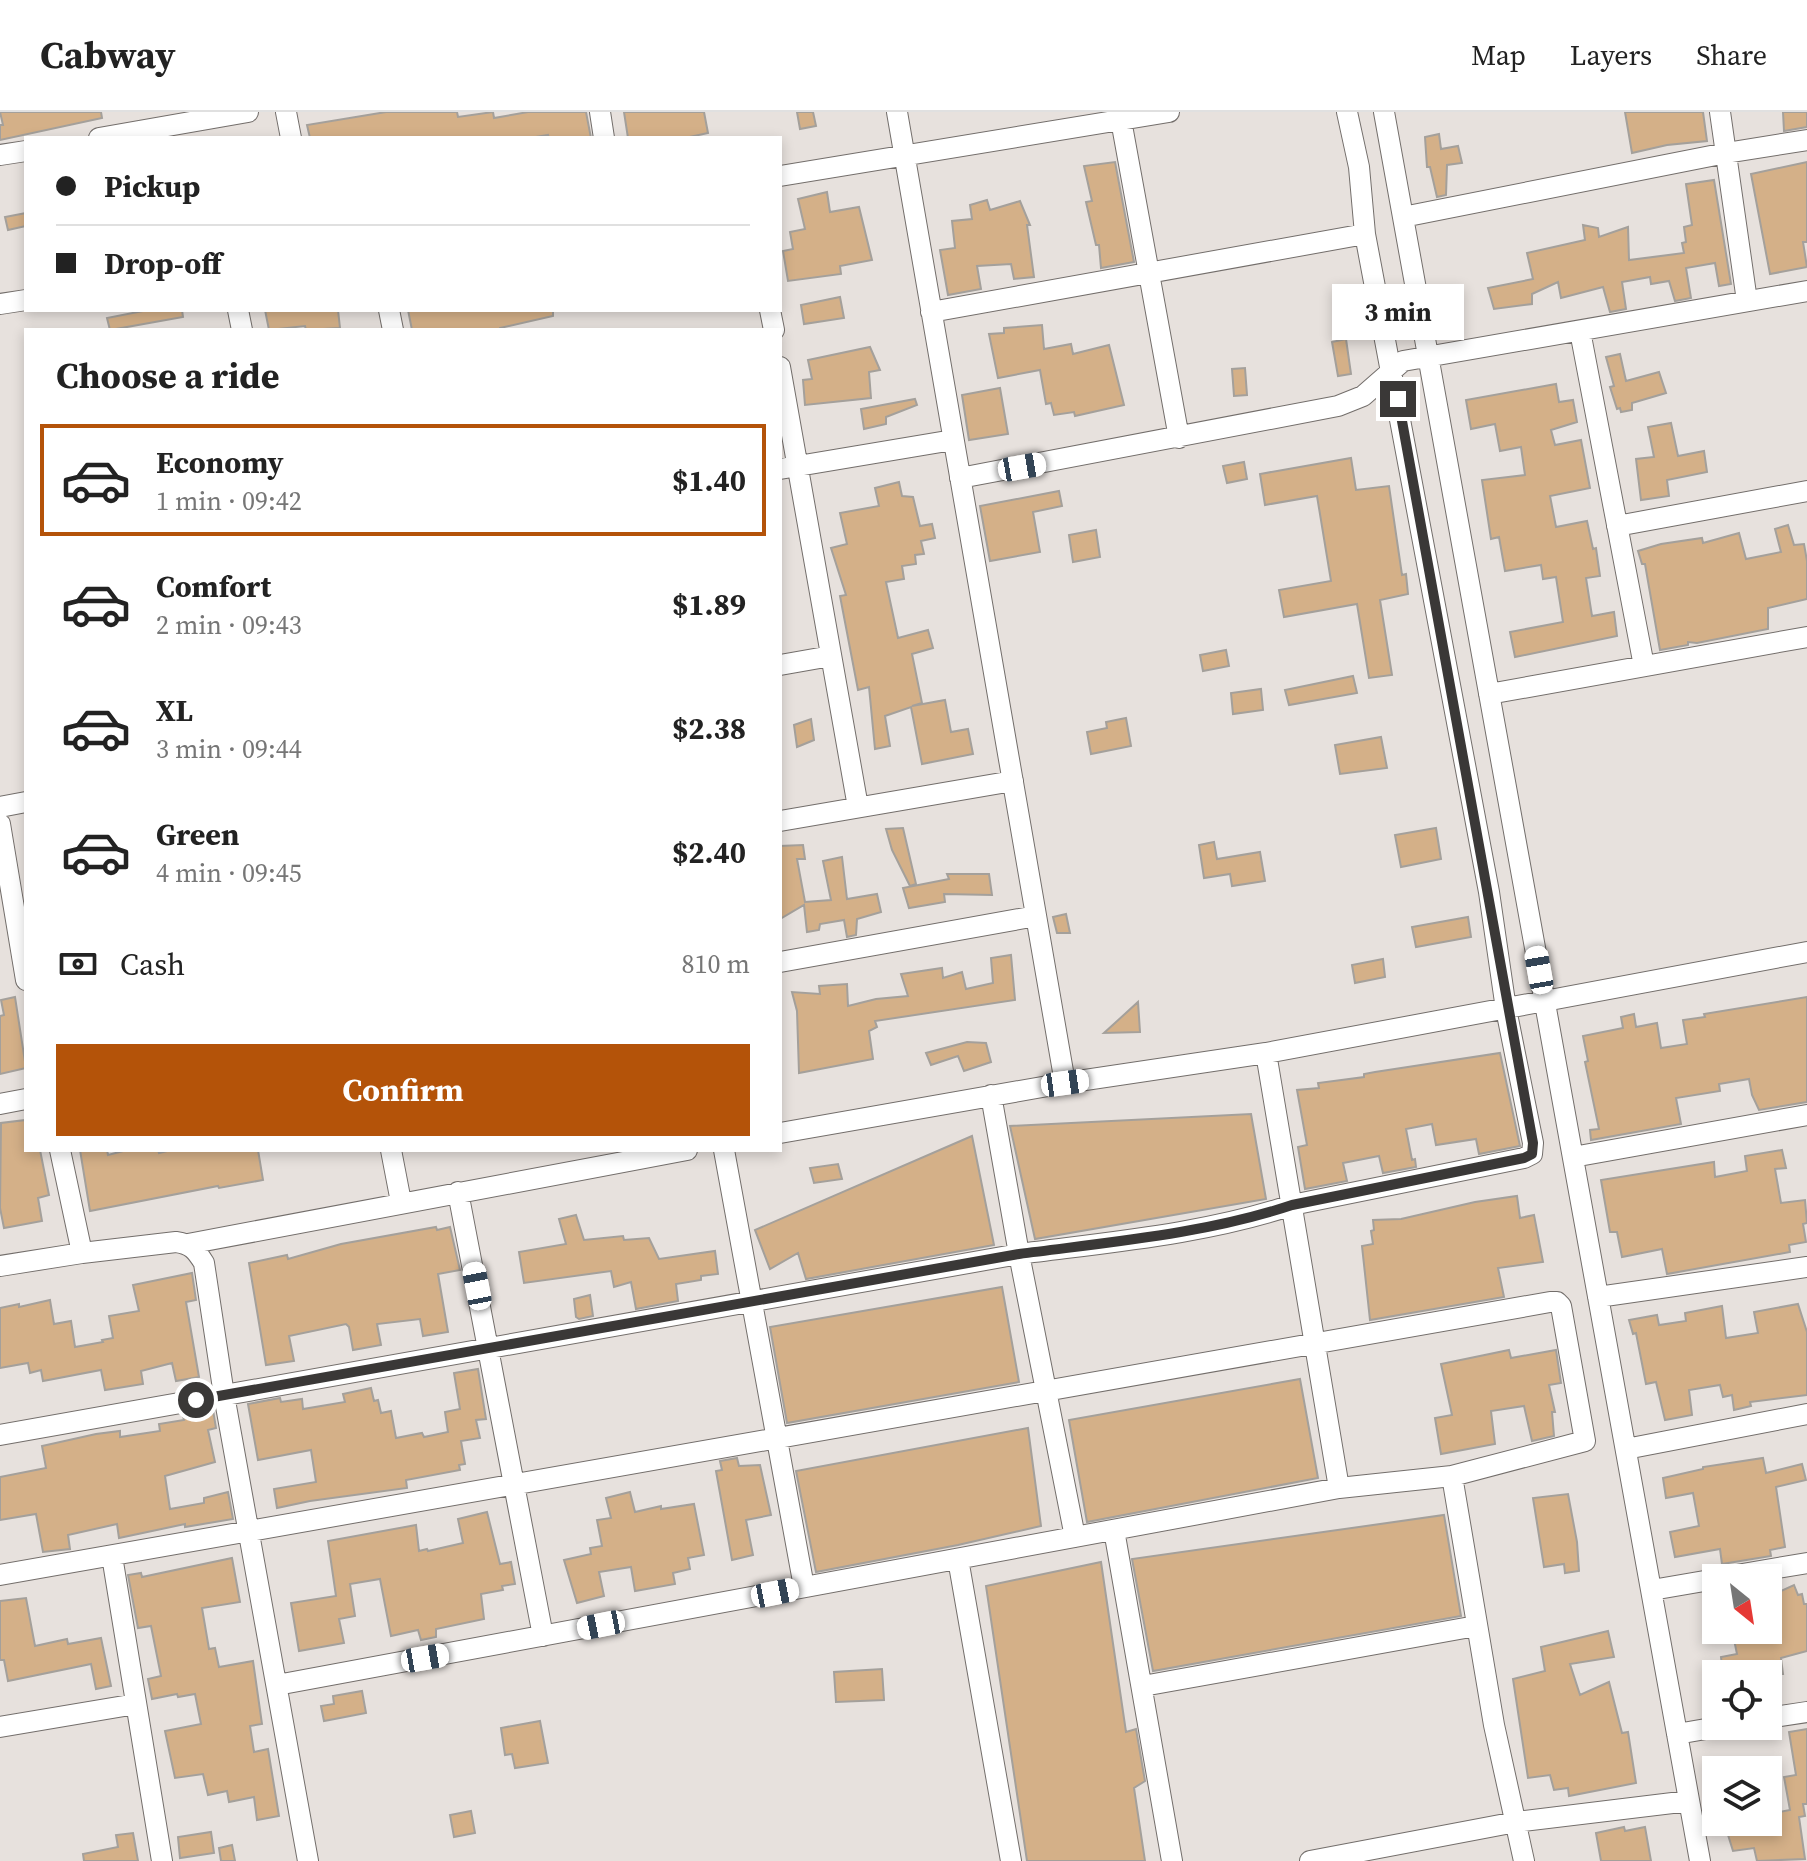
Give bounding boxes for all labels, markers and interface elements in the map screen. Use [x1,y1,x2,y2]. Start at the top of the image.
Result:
text: Cabway [40,29,176,81]
text: Map [1471,36,1526,74]
text: Layers [1570,36,1652,74]
text: Share [1696,36,1767,74]
text: Pickup [104,166,200,207]
text: Drop-off [104,243,222,284]
callout: 3 min [1332,283,1464,339]
text: 3 min [1364,294,1432,330]
text: Choose a ride [56,351,279,400]
route end [1380,381,1416,417]
text: Economy [156,442,284,483]
icon: car [60,444,132,516]
car [996,451,1048,483]
text: $1.40 [672,460,746,501]
text: 1 min · 09:42 [156,483,302,519]
text: Comfort [156,566,271,607]
icon: car [60,568,132,640]
text: $1.89 [672,584,746,625]
text: 2 min · 09:43 [156,607,302,643]
text: XL [156,690,193,731]
icon: car [60,692,132,764]
text: $2.38 [672,708,746,749]
text: 3 min · 09:44 [156,731,302,767]
text: Green [156,814,239,855]
icon: car [60,816,132,888]
text: $2.40 [672,832,746,873]
text: 4 min · 09:45 [156,855,302,891]
icon: cash [56,942,100,986]
text: Cash [120,944,185,985]
car [1523,944,1555,996]
text: 810 m [682,946,750,982]
button: Confirm [56,1044,750,1136]
car [1040,1068,1090,1098]
car [461,1260,493,1312]
route start [178,1382,214,1418]
north arrow [1702,1564,1782,1644]
map controls [1702,1564,1782,1836]
car [749,1577,801,1609]
car [575,1609,627,1641]
car [399,1642,451,1674]
button: locate [1702,1660,1782,1740]
button: layers [1702,1756,1782,1836]

